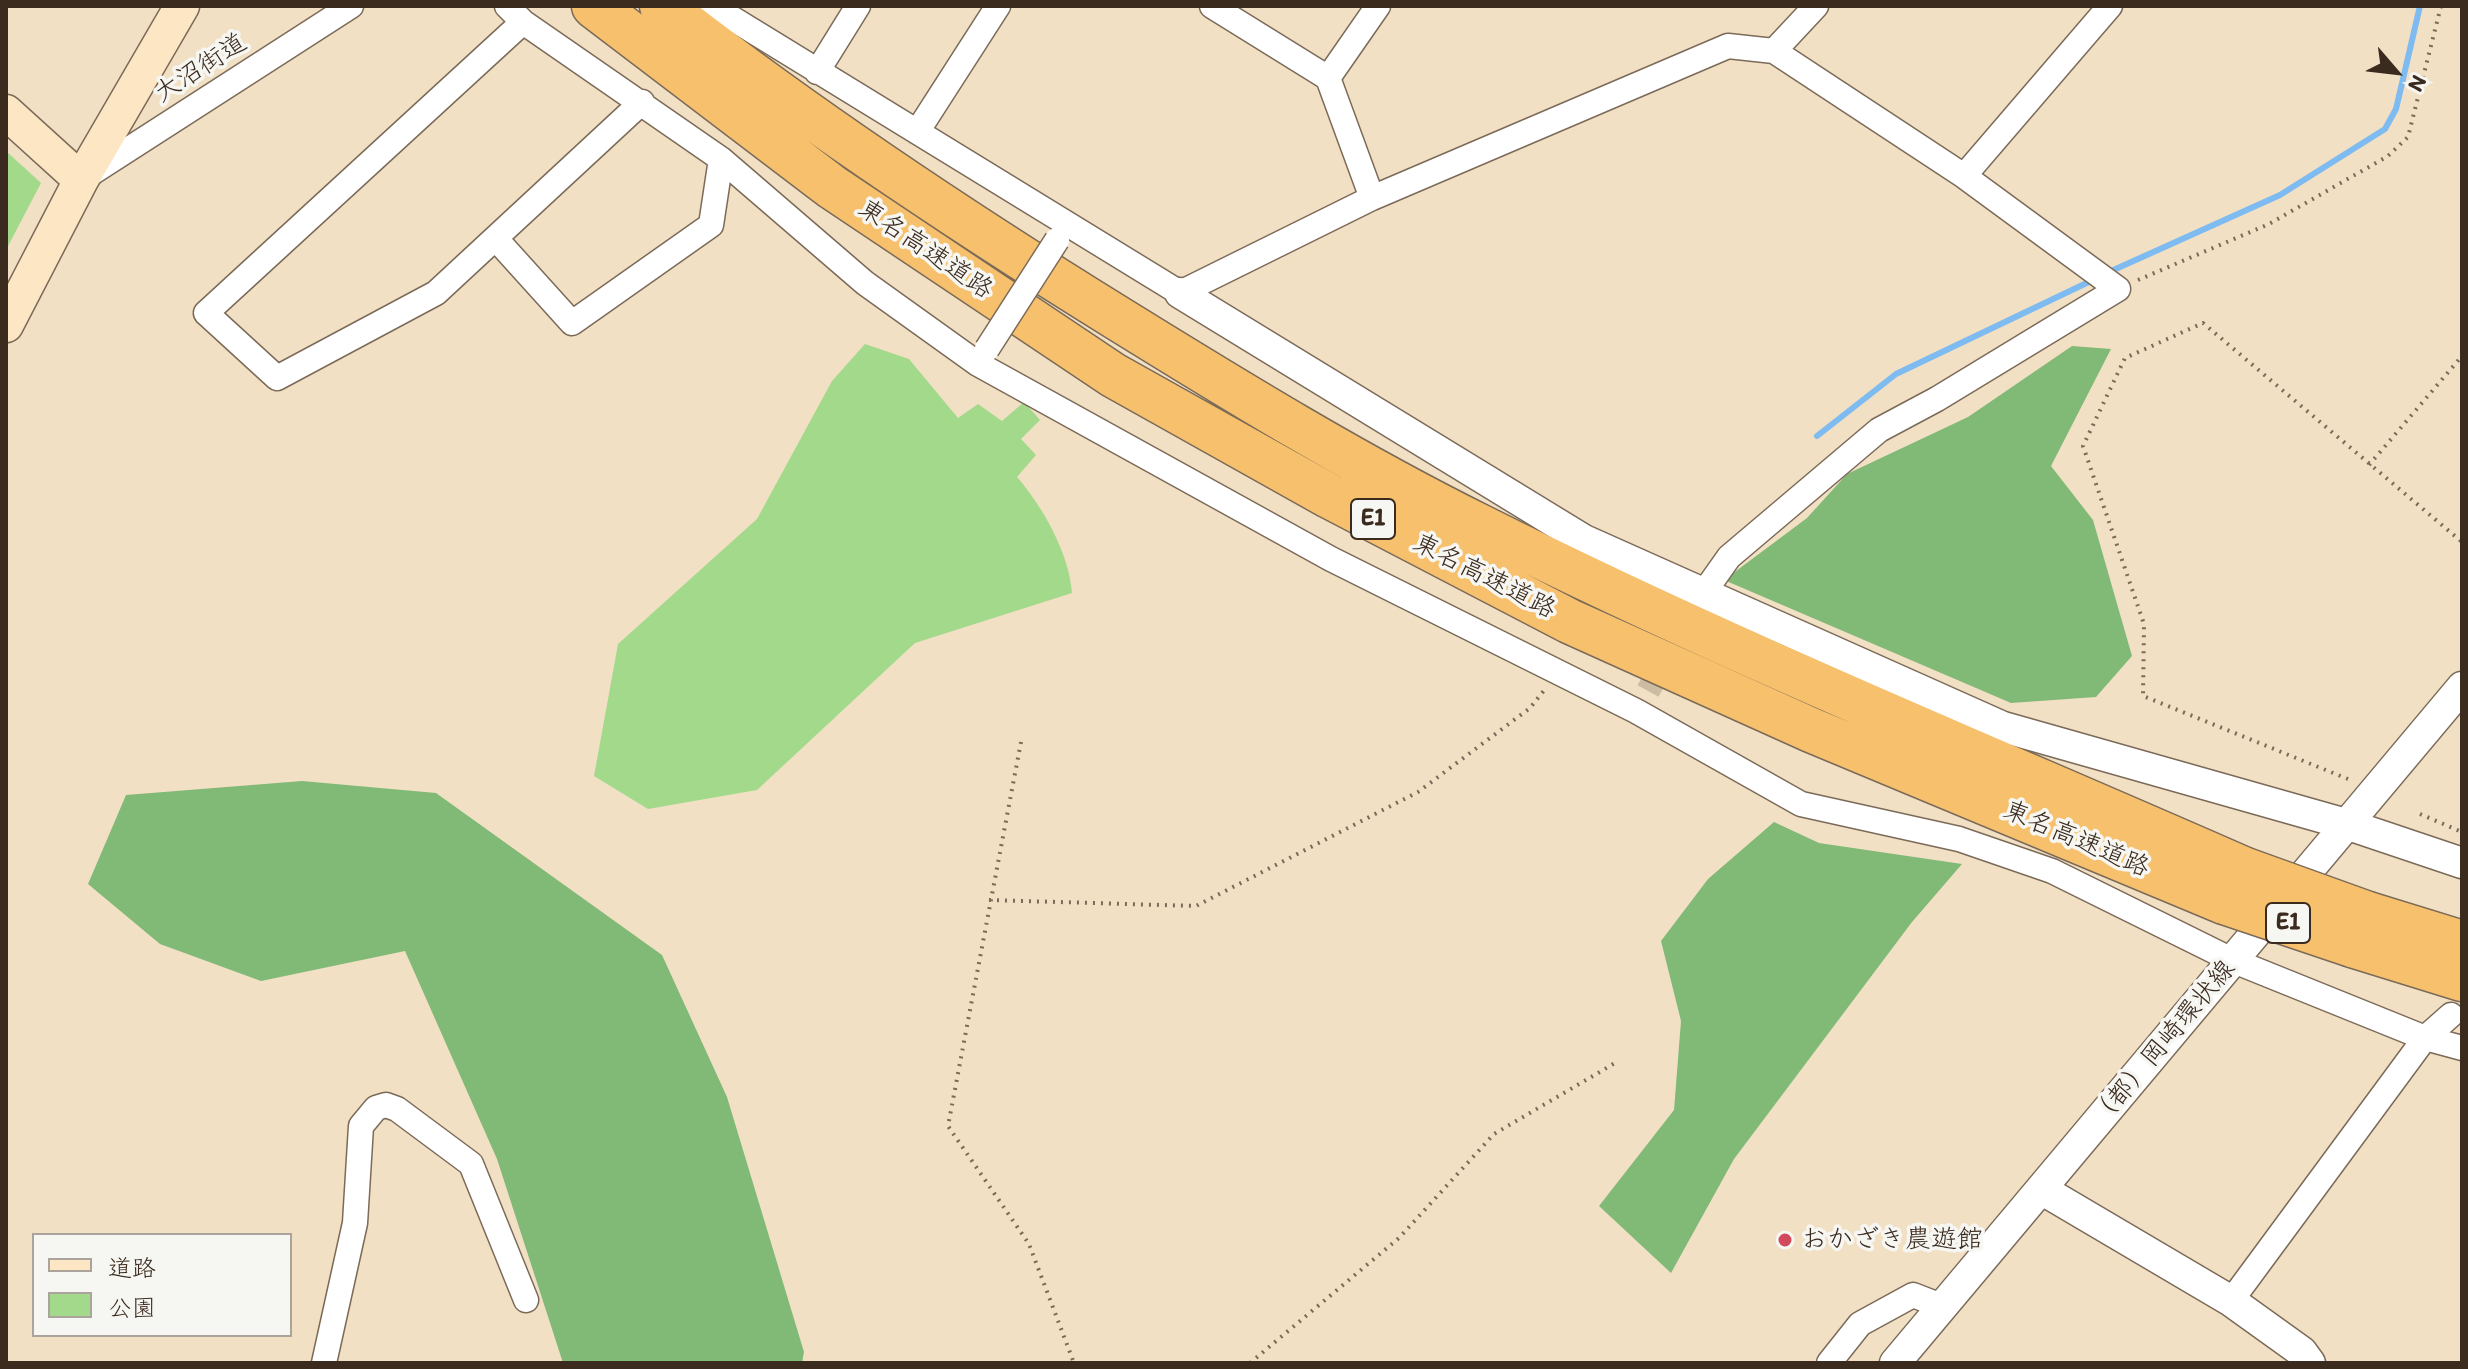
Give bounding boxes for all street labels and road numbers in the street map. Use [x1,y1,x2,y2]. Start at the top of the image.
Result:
street label: 大沼街道 [149,28,253,110]
street label: 東名高速道路 [852,193,998,307]
road number: E1 [1351,499,1395,539]
street label: 東名高速道路 [1407,528,1561,626]
street label: 東名高速道路 [1998,795,2154,885]
road number: E1 [2266,903,2310,943]
street label: （都）岡崎環状線 [2085,954,2243,1134]

